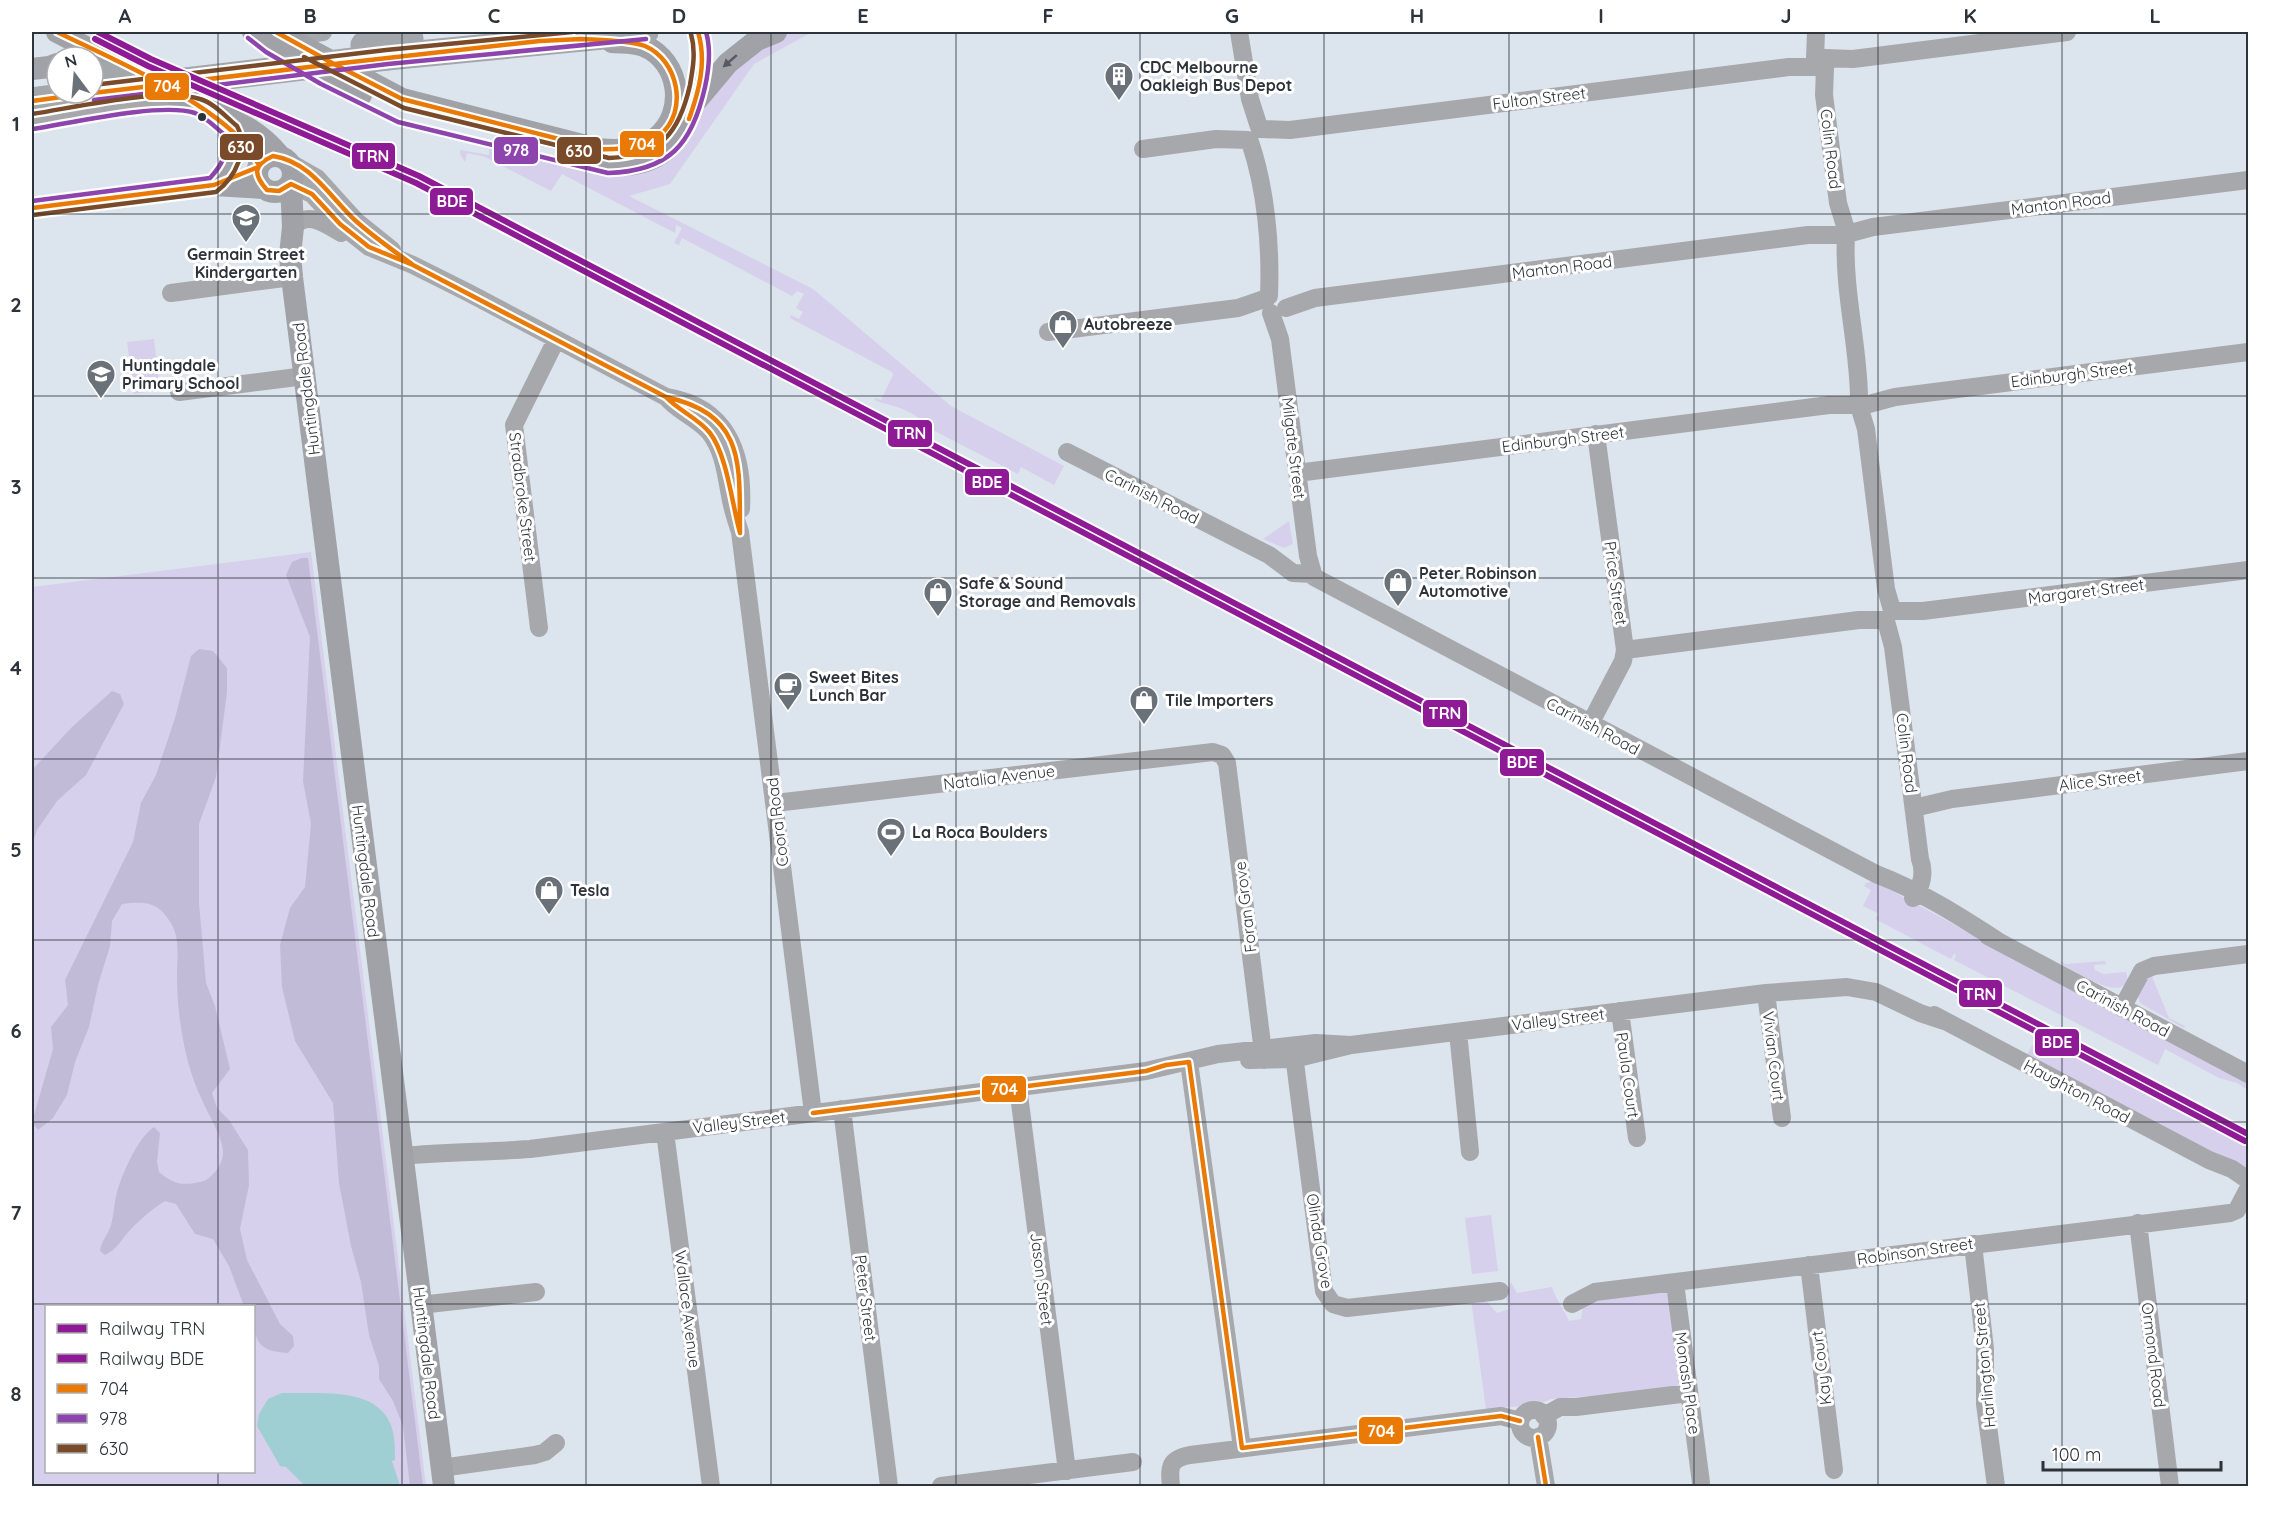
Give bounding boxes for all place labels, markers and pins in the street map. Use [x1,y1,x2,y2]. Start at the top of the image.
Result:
place label: CDC Melbourne Oakleigh Bus Depot [1140,57,1292,95]
building icon: CDC Melbourne Oakleigh Bus Depot [1103,60,1135,102]
unlabelled marker [196,111,208,123]
school or university icon: Germain Street Kindergarten [230,202,262,244]
place label: Germain Street Kindergarten [187,244,305,282]
shop icon: Autobreeze [1047,308,1079,350]
place label: Autobreeze [1084,314,1172,334]
place label: Huntingdale Primary School [122,355,240,393]
school or university icon: Huntingdale Primary School [85,358,117,400]
place label: Peter Robinson Automotive [1419,563,1537,601]
shop icon: Peter Robinson Automotive [1382,566,1414,608]
place label: Safe & Sound Storage and Removals [959,573,1136,611]
shop icon: Safe & Sound Storage and Removals [922,576,954,618]
place label: Sweet Bites Lunch Bar [809,667,899,705]
cafe icon: Sweet Bites Lunch Bar [772,670,804,712]
shop icon: Tile Importers [1128,684,1160,726]
place label: Tile Importers [1165,690,1274,710]
sports icon: La Roca Boulders [875,816,907,858]
place label: La Roca Boulders [912,822,1048,842]
shop icon: Tesla [533,874,565,916]
place label: Tesla [570,880,610,900]

